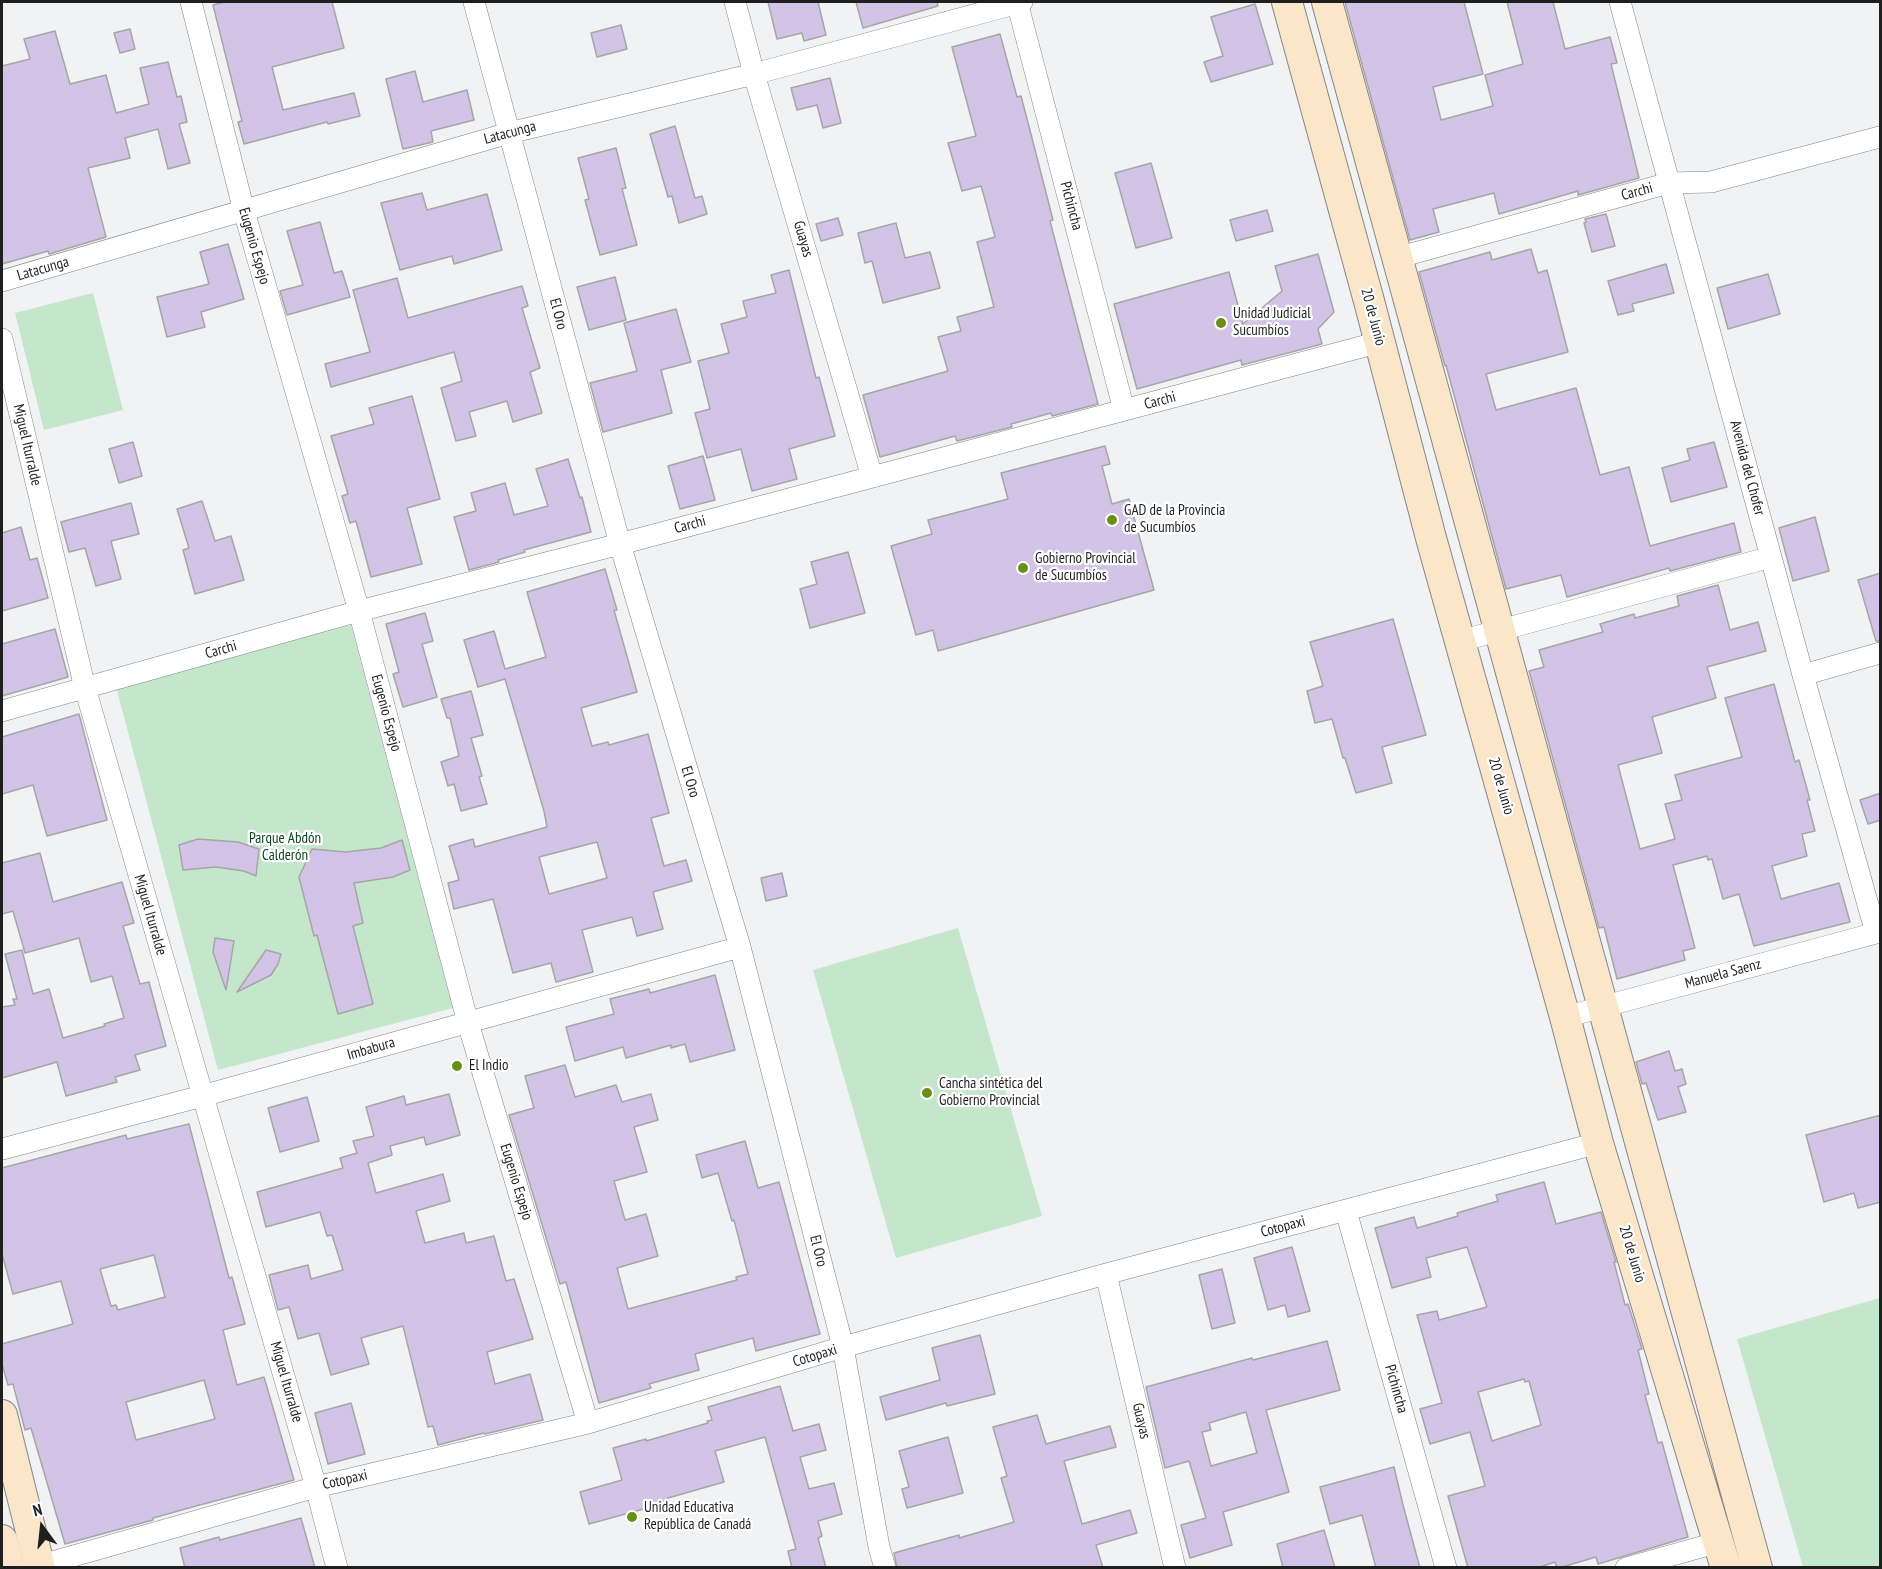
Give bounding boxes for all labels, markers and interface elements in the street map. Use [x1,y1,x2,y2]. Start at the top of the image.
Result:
street label: Latacunga [482,117,538,149]
street label: Carchi [1619,179,1655,205]
street label: Pichincha [1056,180,1086,232]
street label: Eugenio Espejo [234,206,274,286]
street label: Guayas [789,219,817,259]
street label: Latacunga [15,253,71,285]
street label: 20 de Junio [1357,286,1389,348]
street label: El Oro [545,296,571,332]
place label: Unidad Judicial Sucumbíos [1233,305,1311,340]
marker: Unidad Judicial Sucumbíos [1214,316,1228,330]
street label: Carchi [1142,388,1178,414]
street label: Miguel Iturralde [9,402,45,488]
street label: Avenida del Chofer [1726,419,1768,517]
place label: GAD de la Provincia de Sucumbíos [1124,502,1225,537]
street label: Carchi [672,512,708,538]
marker: GAD de la Provincia de Sucumbíos [1105,513,1119,527]
place label: Gobierno Provincial de Sucumbíos [1035,550,1136,585]
marker: Gobierno Provincial de Sucumbíos [1016,561,1030,575]
street label: Carchi [203,637,239,663]
street label: Eugenio Espejo [367,672,405,754]
street label: 20 de Junio [1484,755,1518,817]
street label: El Oro [677,764,703,800]
park label: Parque Abdón Calderón [249,830,321,865]
street label: Miguel Iturralde [130,873,170,957]
street label: Manuela Saenz [1683,955,1763,993]
street label: Imbabura [345,1034,397,1064]
place label: El Indio [469,1057,508,1075]
marker: El Indio [450,1059,464,1073]
place label: Cancha sintética del Gobierno Provincial [939,1075,1043,1110]
marker: Cancha sintética del Gobierno Provincial [920,1086,934,1100]
street label: Eugenio Espejo [496,1142,536,1222]
street label: Cotopaxi [1259,1212,1307,1242]
street label: 20 de Junio [1615,1223,1649,1285]
street label: El Oro [805,1233,831,1269]
street label: Miguel Iturralde [266,1340,306,1424]
street label: Cotopaxi [791,1341,839,1371]
street label: Pichincha [1380,1363,1412,1415]
street label: Guayas [1128,1401,1154,1441]
street label: Cotopaxi [321,1466,369,1494]
north arrow [12,1497,72,1557]
text: N [31,1499,44,1520]
place label: Unidad Educativa República de Canadá [644,1499,751,1534]
marker: Unidad Educativa República de Canadá [625,1510,639,1524]

